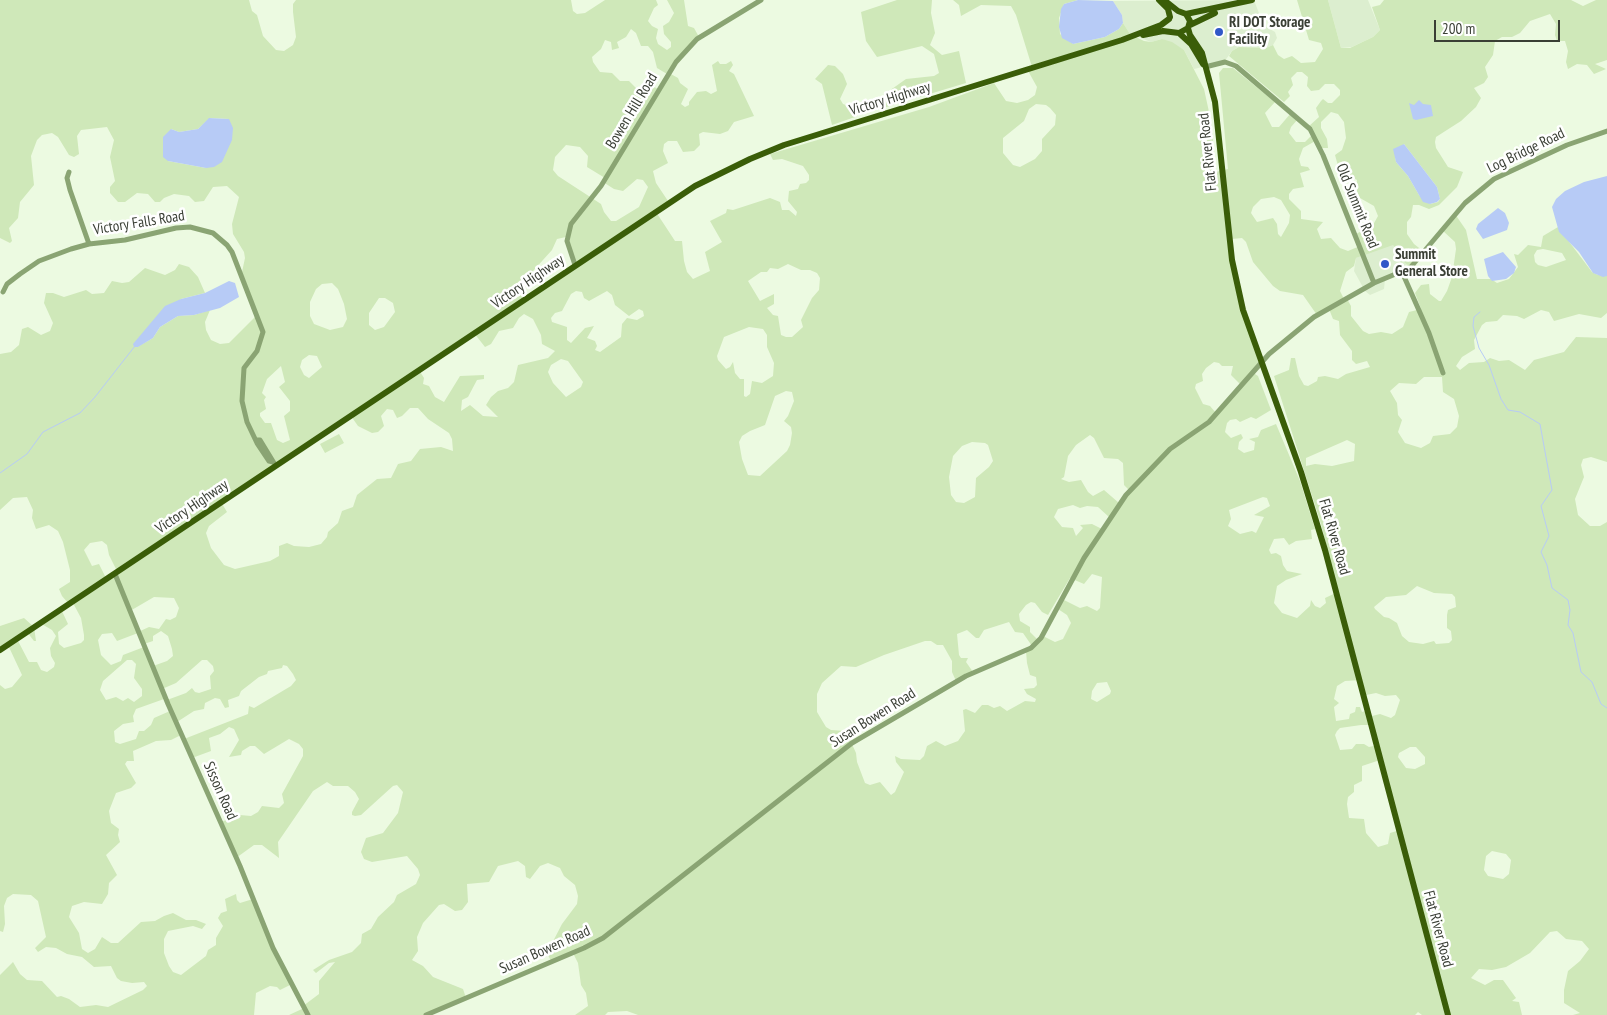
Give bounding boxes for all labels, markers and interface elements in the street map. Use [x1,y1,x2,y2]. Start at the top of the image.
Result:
scale bar [1437,10,1563,42]
place label: RI DOT Storage Facility [1229,14,1311,49]
text: 200 m [1442,19,1475,38]
marker: RI DOT Storage Facility [1213,26,1225,38]
street label: Bowen Hill Road [602,70,662,152]
street label: Victory Highway [847,78,933,120]
street label: Flat River Road [1195,112,1221,192]
street label: Log Bridge Road [1484,124,1568,178]
street label: Old Summit Road [1332,161,1382,251]
street label: Victory Falls Road [92,207,186,239]
place label: Summit General Store [1395,246,1468,281]
street label: Victory Highway [488,251,568,313]
marker: Summit General Store [1379,258,1391,270]
street label: Victory Highway [152,476,232,538]
street label: Flat River Road [1315,497,1353,577]
street label: Susan Bowen Road [827,685,919,751]
street label: Sisson Road [199,759,241,823]
street label: Flat River Road [1419,889,1457,969]
street label: Susan Bowen Road [497,922,593,978]

